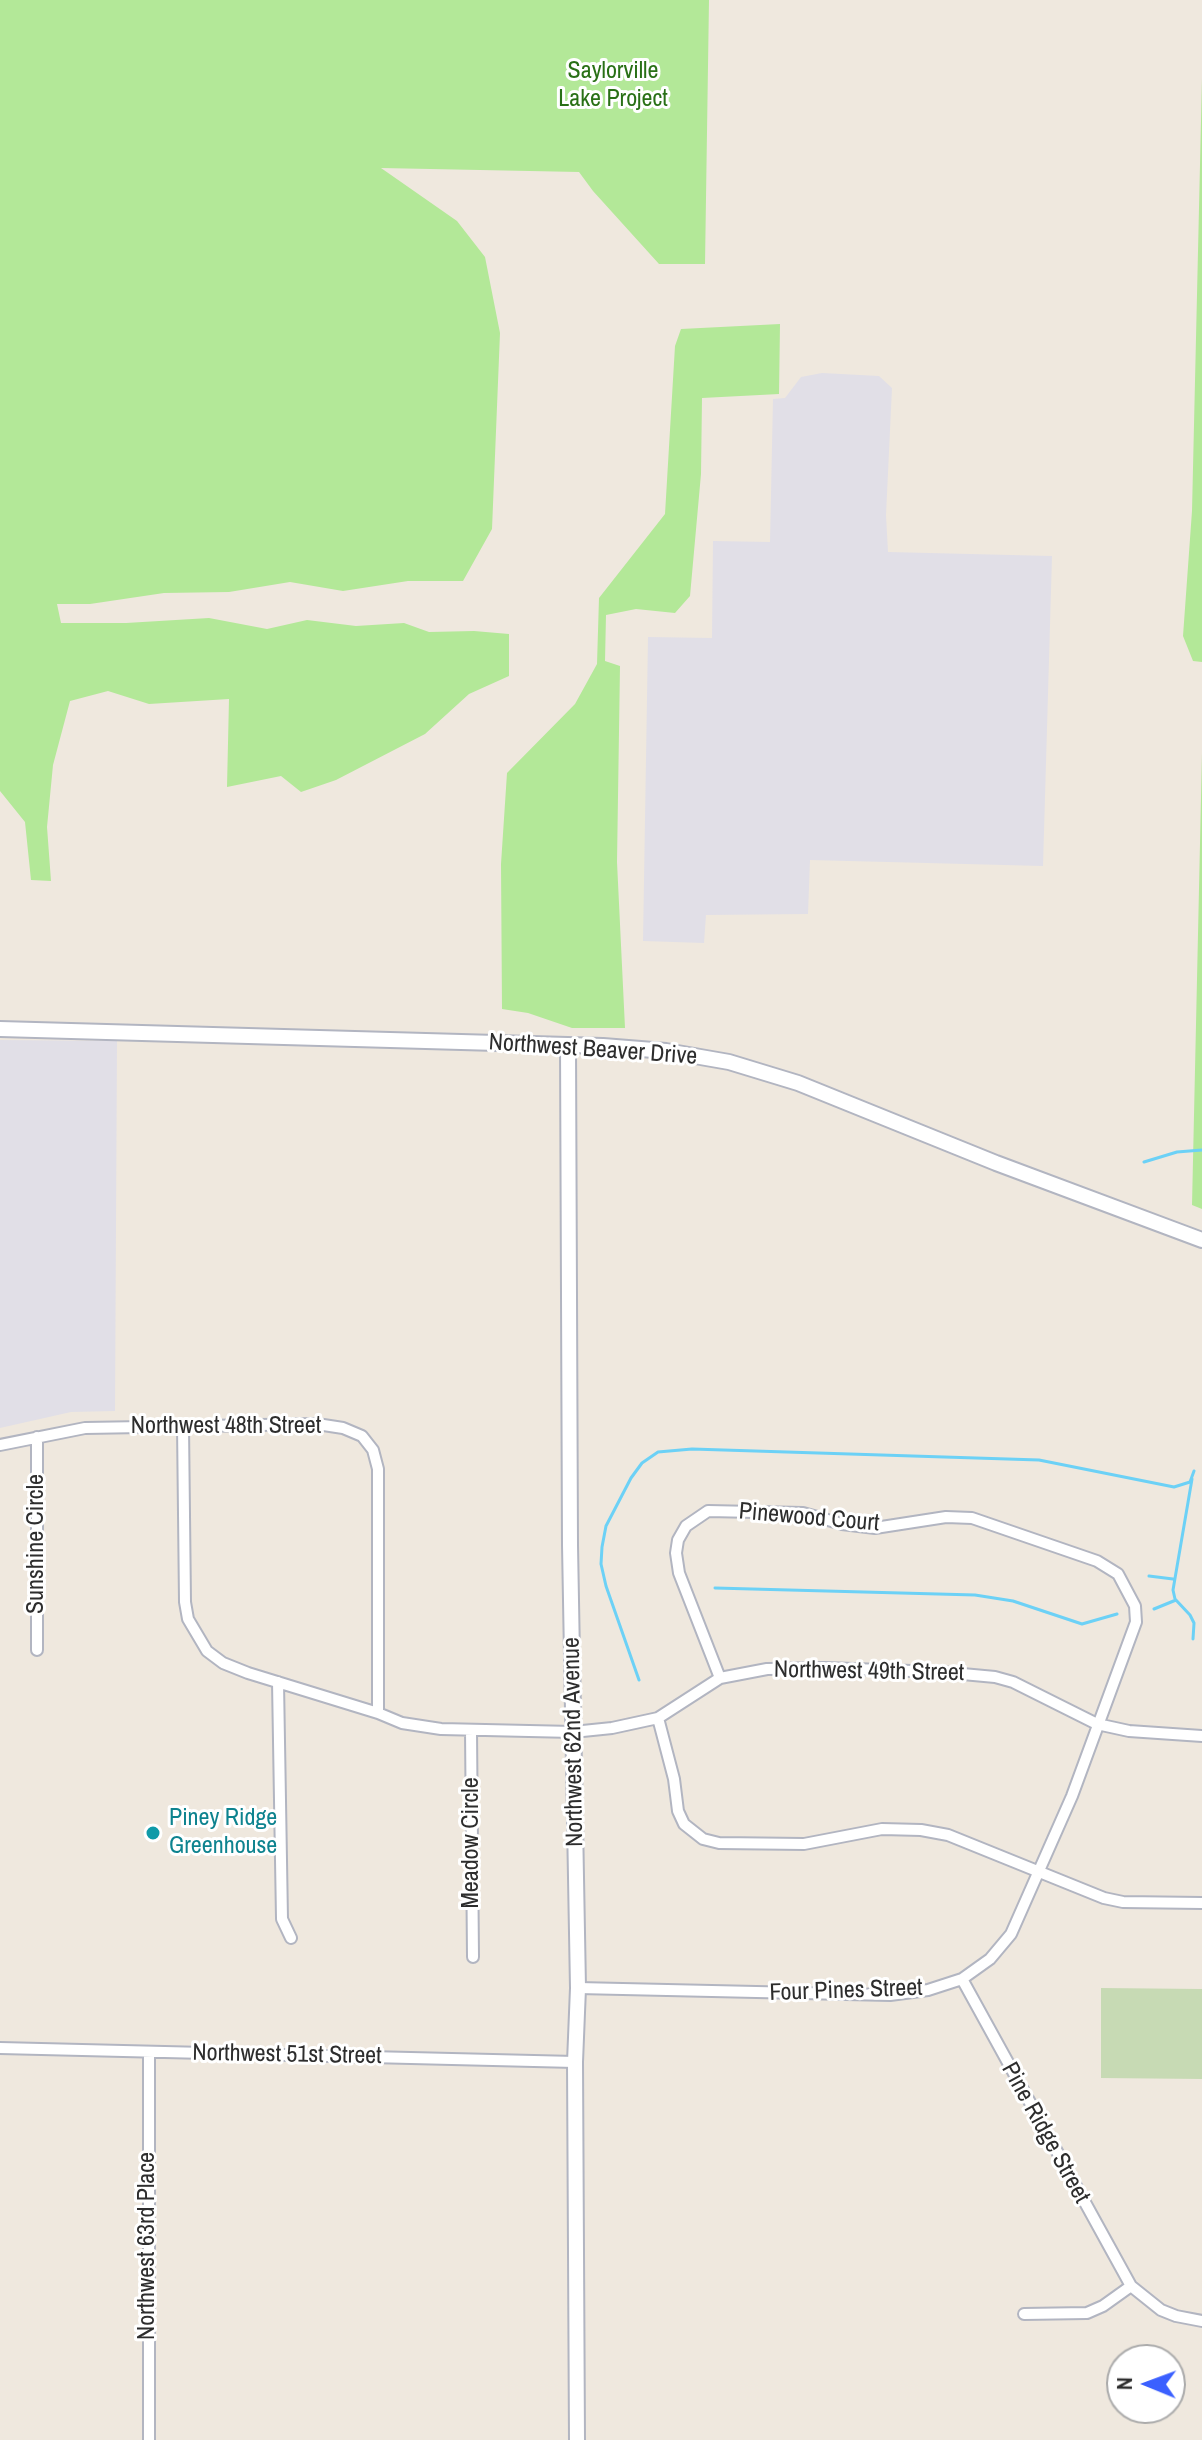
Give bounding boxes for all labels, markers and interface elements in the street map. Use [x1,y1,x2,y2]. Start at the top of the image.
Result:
park label: Saylorville Lake Project [558,58,668,114]
street label: Northwest Beaver Drive [488,1028,698,1072]
street label: Northwest 48th Street [131,1413,321,1441]
street label: Sunshine Circle [23,1474,51,1614]
street label: Pinewood Court [737,1498,881,1538]
street label: Northwest 62nd Avenue [558,1637,590,1847]
street label: Northwest 49th Street [774,1656,964,1688]
street label: Meadow Circle [458,1777,486,1909]
place label: Piney Ridge Greenhouse [169,1805,277,1861]
marker: Piney Ridge Greenhouse [144,1824,162,1842]
street label: Four Pines Street [769,1974,923,2008]
street label: Northwest 51st Street [192,2039,382,2071]
street label: Pine Ridge Street [994,2058,1096,2208]
street label: Northwest 63rd Place [134,2152,162,2340]
north arrow [1106,2344,1186,2424]
text: N [1109,2377,1139,2390]

